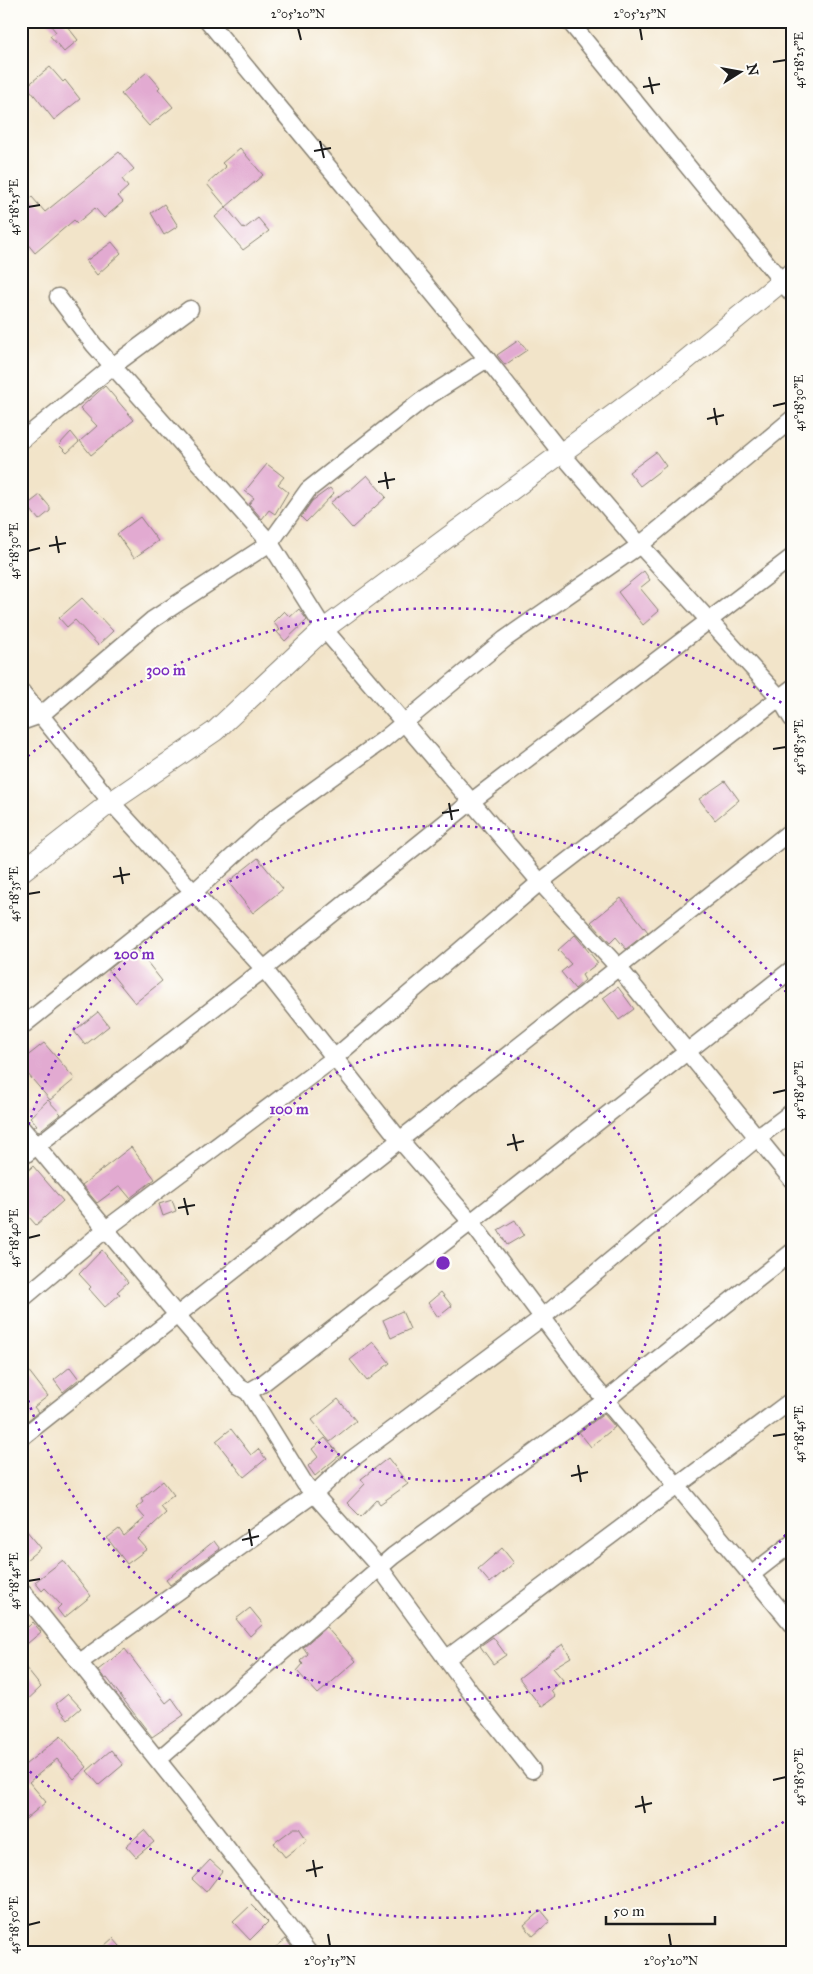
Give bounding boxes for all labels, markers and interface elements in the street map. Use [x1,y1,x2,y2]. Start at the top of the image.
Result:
text: 2°05'20"N [271,7,325,21]
text: 2°05'25"N [614,7,667,21]
text: 45°18'25"E [792,31,806,88]
north arrow [716,48,766,98]
text: N [743,62,762,77]
text: 45°18'25"E [7,178,21,235]
text: 45°18'30"E [792,374,806,431]
text: 45°18'30"E [7,522,21,579]
text: 300 m [146,661,186,680]
text: 45°18'35"E [792,719,806,775]
text: 45°18'35"E [7,866,21,922]
text: 200 m [114,945,155,963]
text: 45°18'40"E [792,1060,806,1119]
text: 100 m [269,1100,309,1118]
text: 45°18'40"E [7,1208,21,1267]
centre of rings [434,1254,452,1272]
text: 45°18'45"E [792,1405,806,1463]
text: 45°18'45"E [7,1552,21,1610]
text: 45°18'50"E [792,1748,806,1806]
scale bar [606,1894,714,1926]
text: 45°18'50"E [7,1896,21,1954]
text: 50 m [613,1902,645,1920]
text: 2°05'15"N [304,1954,356,1968]
text: 2°05'20"N [644,1954,698,1968]

